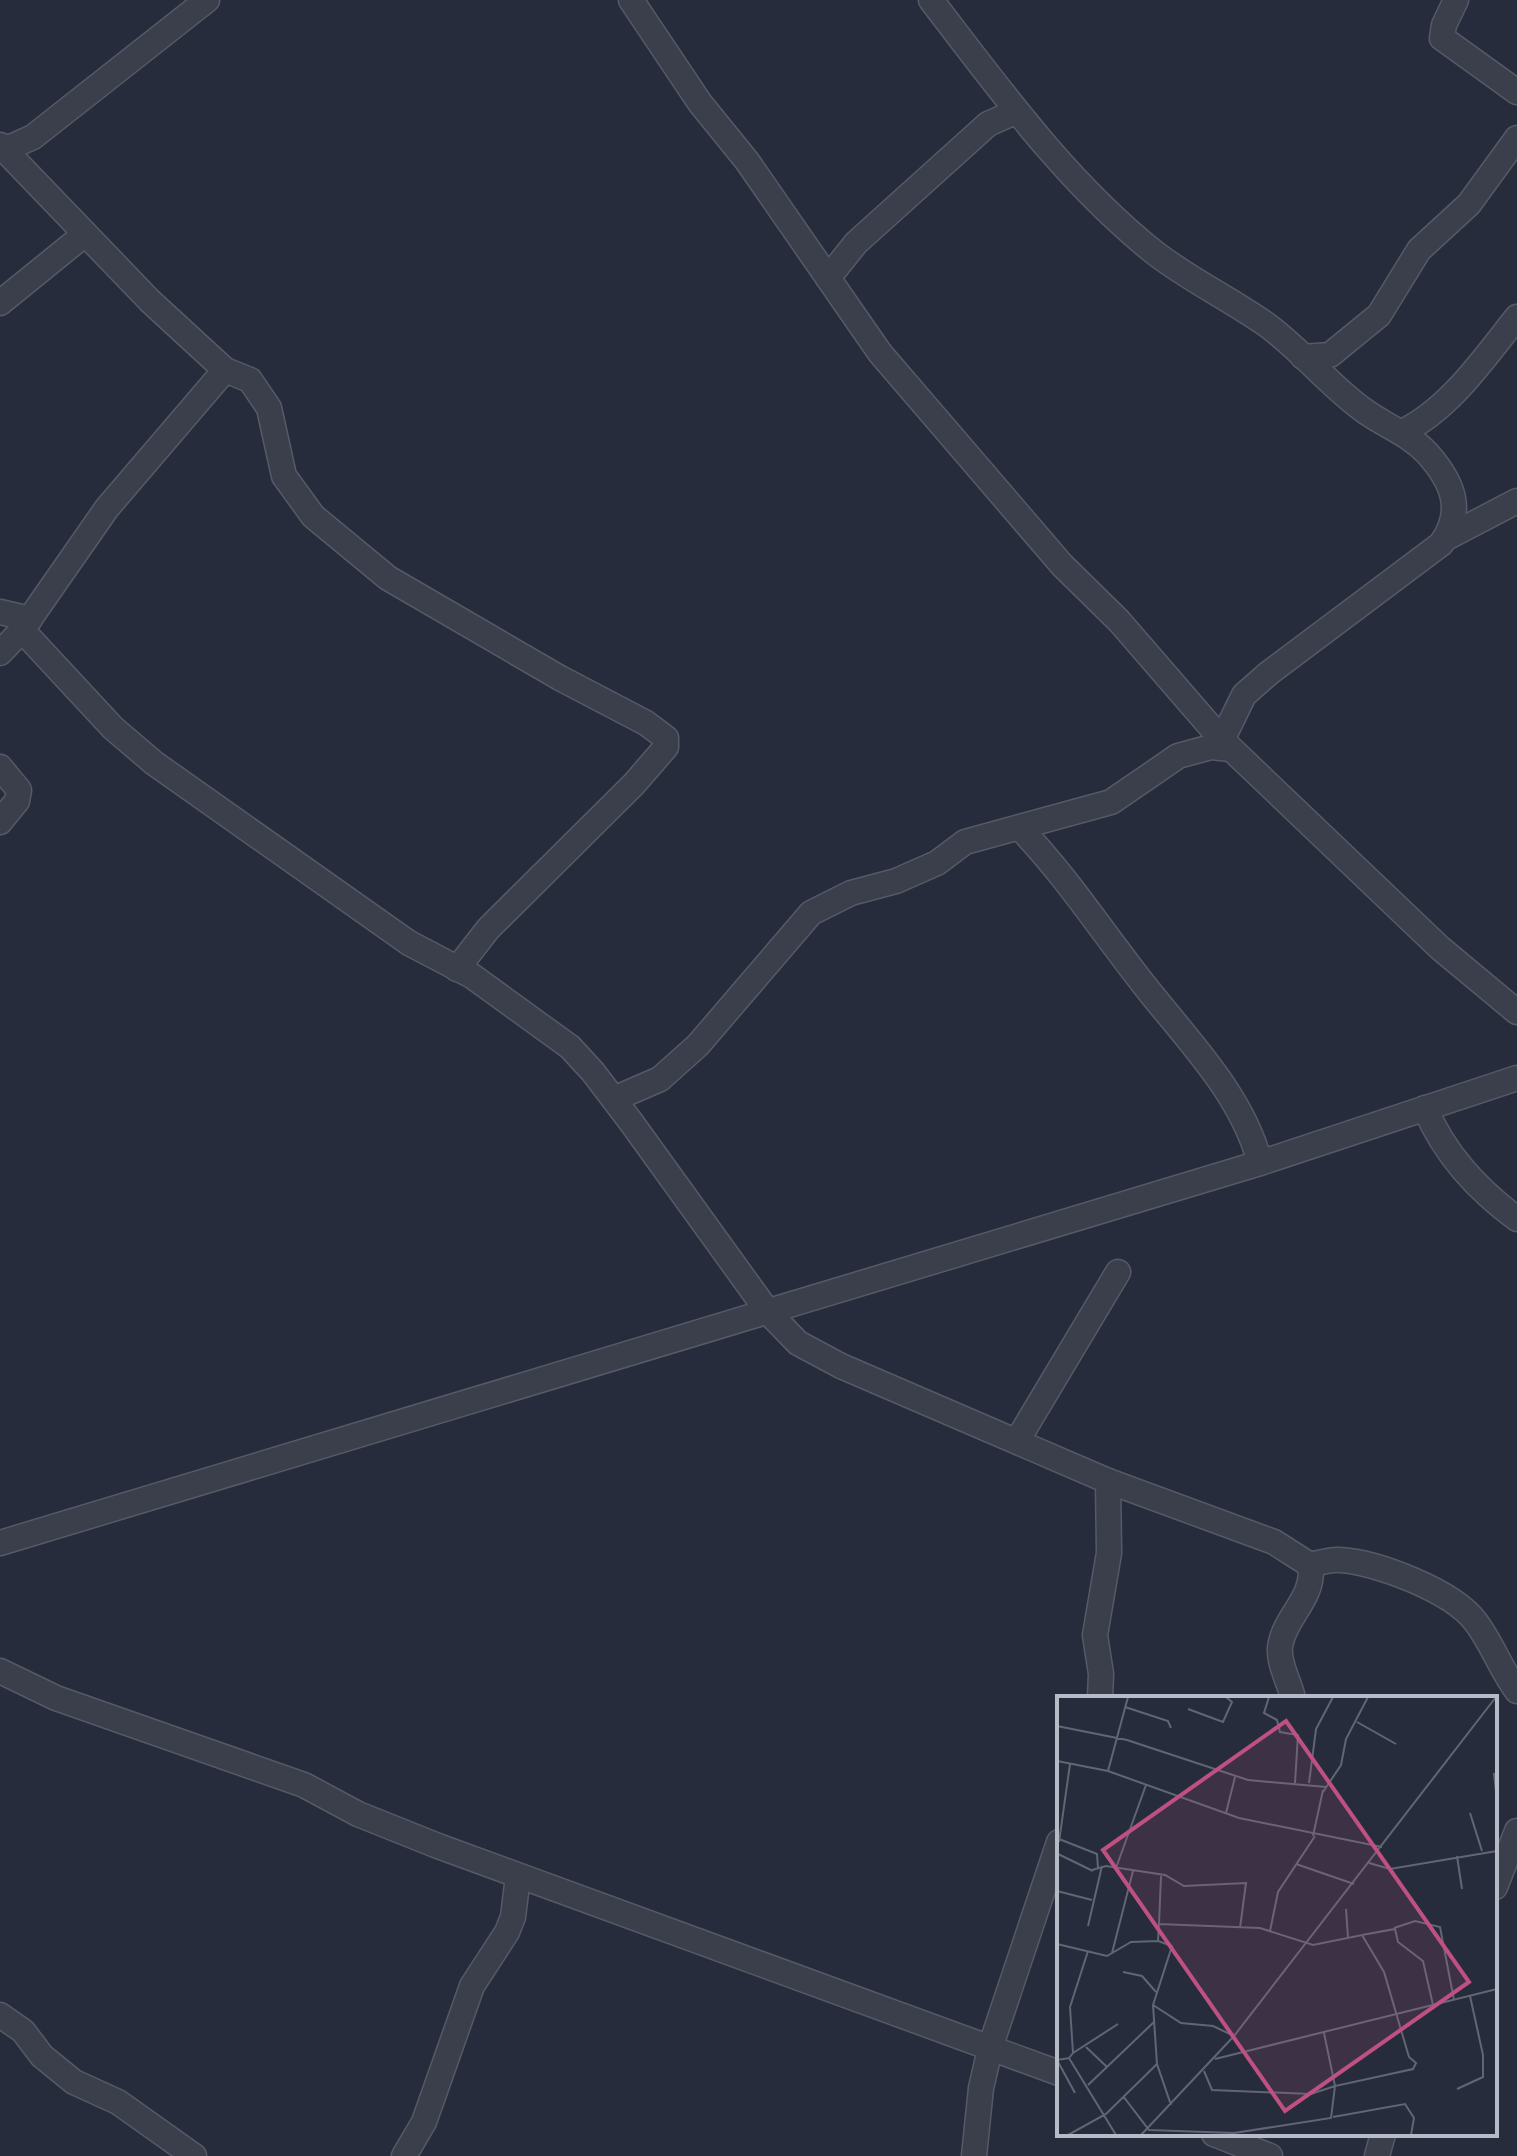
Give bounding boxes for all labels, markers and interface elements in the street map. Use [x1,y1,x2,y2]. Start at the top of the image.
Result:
inset map [1057,1696,1497,2136]

